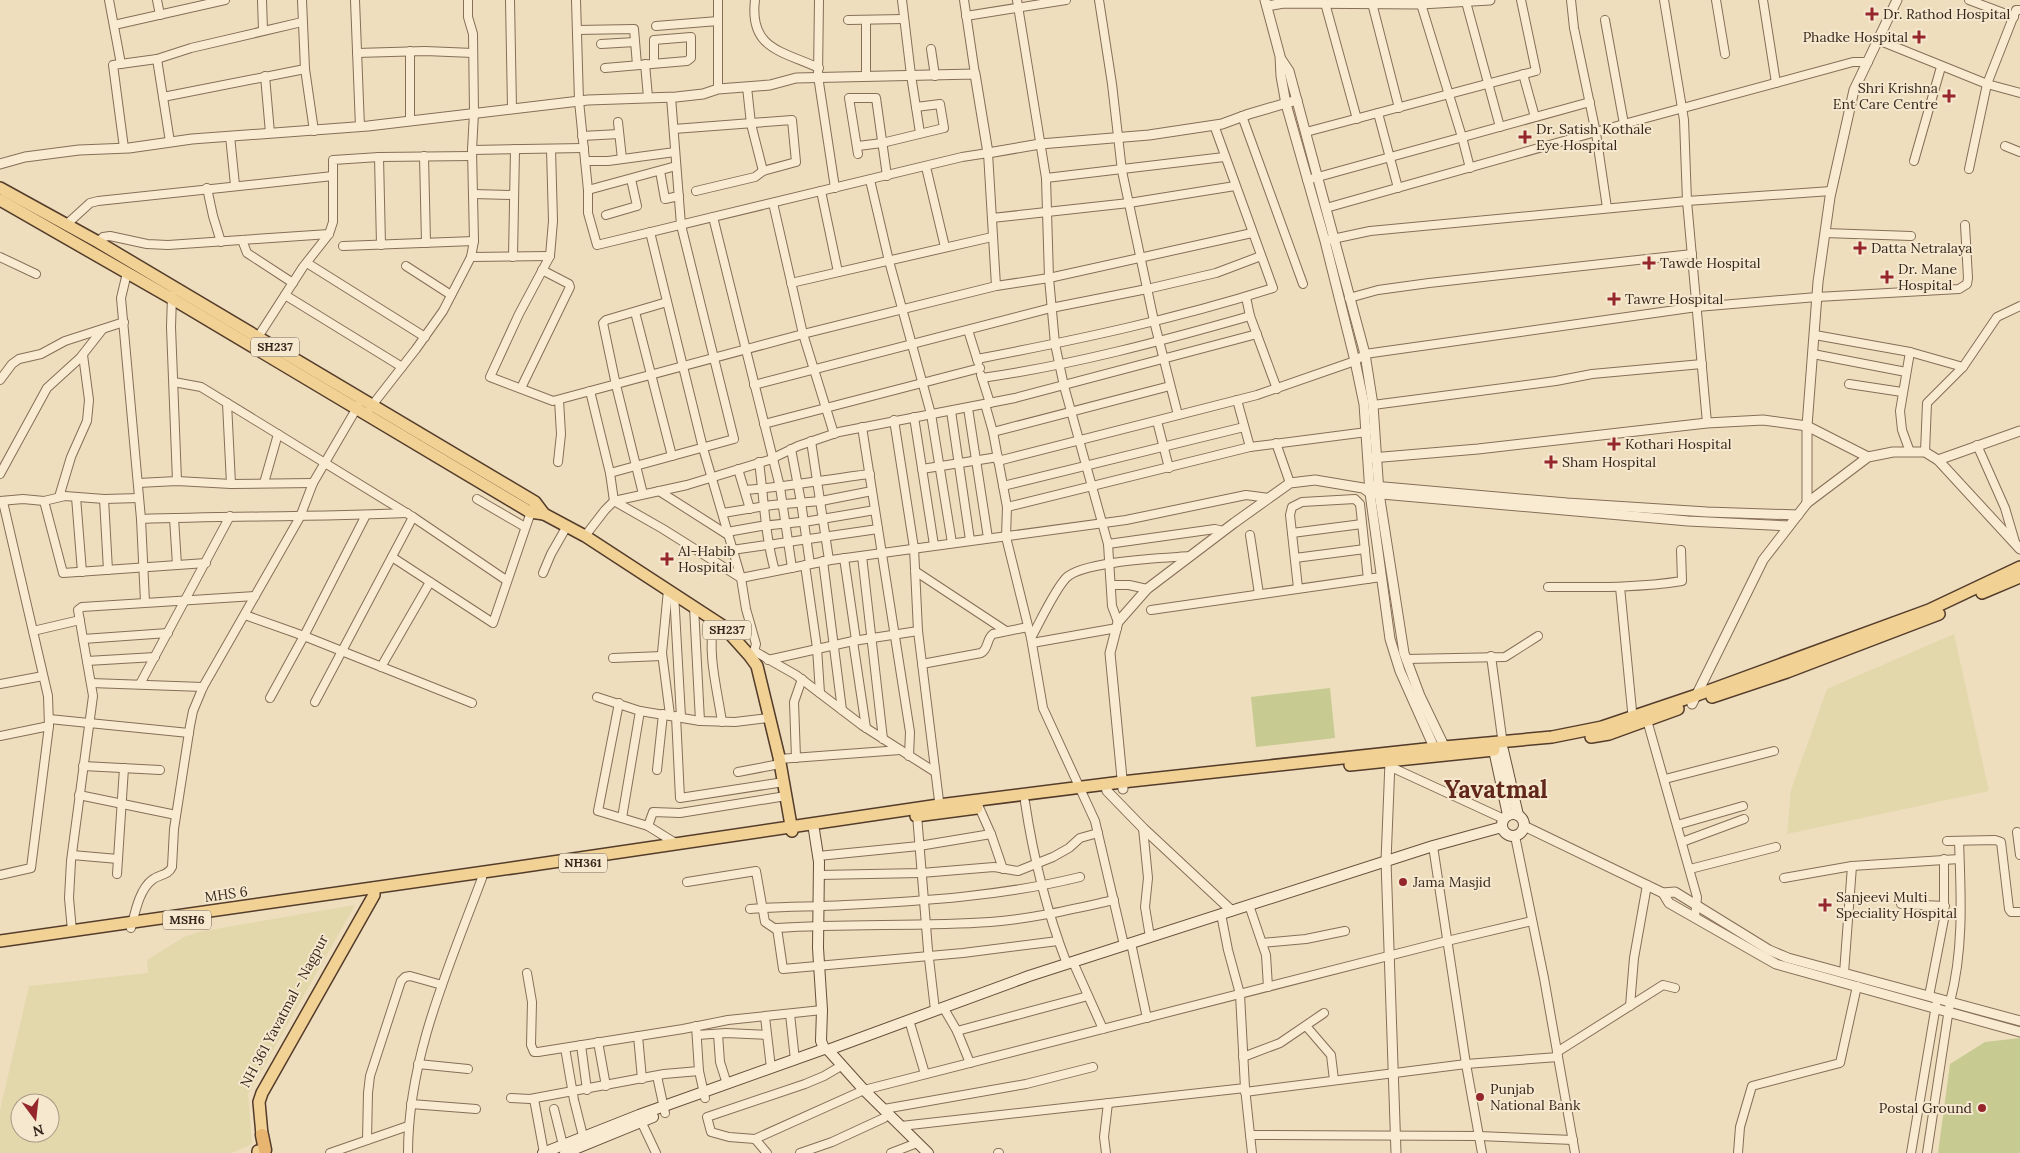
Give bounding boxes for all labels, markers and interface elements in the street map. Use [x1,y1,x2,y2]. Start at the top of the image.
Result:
place label: Dr. Rathod Hospital [1883,5,2010,23]
marker: Dr. Rathod Hospital [1865,7,1879,21]
place label: Phadke Hospital [1803,28,1908,46]
marker: Phadke Hospital [1912,30,1926,44]
place label: Shri Krishna Ent Care Centre [1833,79,1938,113]
marker: Shri Krishna Ent Care Centre [1942,89,1956,103]
place label: Dr. Satish Kothale Eye Hospital [1536,120,1652,154]
marker: Dr. Satish Kothale Eye Hospital [1518,130,1532,144]
place label: Datta Netralaya [1871,239,1973,257]
marker: Datta Netralaya [1853,241,1867,255]
place label: Tawde Hospital [1660,254,1761,272]
marker: Tawde Hospital [1642,256,1656,270]
place label: Dr. Mane Hospital [1898,260,1958,294]
marker: Dr. Mane Hospital [1880,270,1894,284]
place label: Tawre Hospital [1625,290,1724,308]
marker: Tawre Hospital [1607,292,1621,306]
road number: SH237 [251,338,299,357]
place label: Kothari Hospital [1625,435,1732,453]
marker: Kothari Hospital [1607,437,1621,451]
place label: Sham Hospital [1562,453,1656,471]
marker: Sham Hospital [1544,455,1558,469]
place label: Al-Habib Hospital [677,542,735,576]
marker: Al-Habib Hospital [660,552,674,566]
road number: SH237 [703,620,751,640]
district label: Yavatmal [1444,774,1548,805]
road number: NH361 [559,854,607,872]
place label: Jama Masjid [1412,873,1491,891]
marker: Jama Masjid [1397,876,1409,888]
street label: MHS 6 [203,882,249,906]
place label: Sanjeevi Multi Speciality Hospital [1836,888,1957,922]
marker: Sanjeevi Multi Speciality Hospital [1818,898,1832,912]
road number: MSH6 [163,910,211,930]
street label: NH 361 Yavatmal - Nagpur [236,931,332,1091]
place label: Punjab National Bank [1490,1080,1581,1114]
marker: Punjab National Bank [1474,1091,1486,1103]
north arrow [10,1093,60,1143]
place label: Postal Ground [1879,1099,1972,1117]
marker: Postal Ground [1976,1102,1988,1114]
text: N [31,1120,46,1141]

